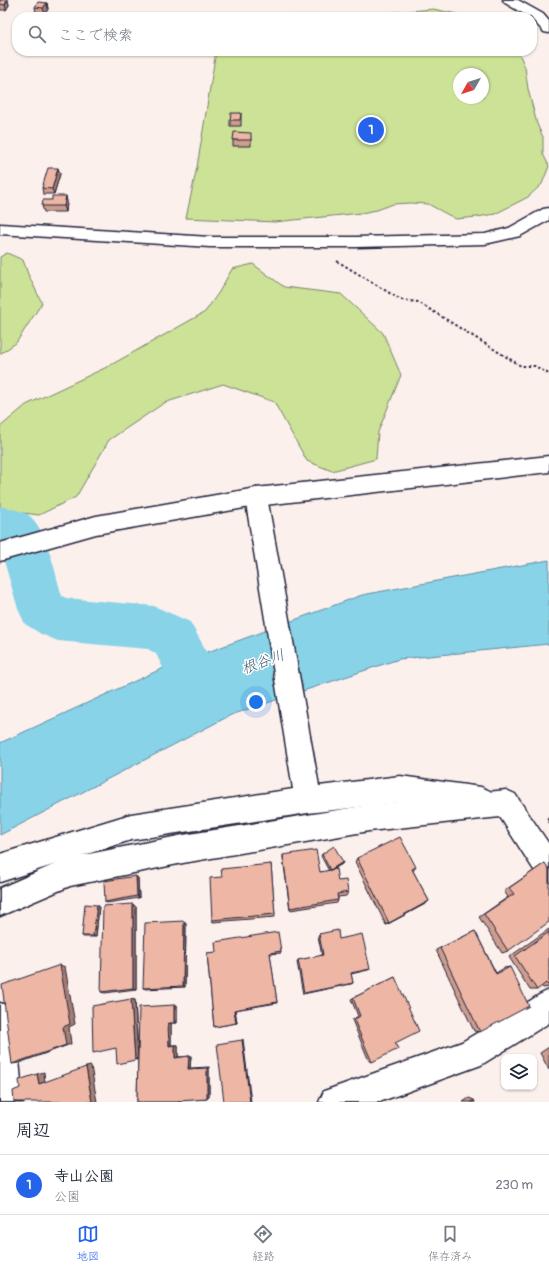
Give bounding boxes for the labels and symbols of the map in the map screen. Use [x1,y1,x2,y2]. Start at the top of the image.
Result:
north arrow [453,68,489,104]
pin: 1 [358,115,384,145]
water label: 根谷川 [239,645,287,679]
your location [246,692,266,712]

